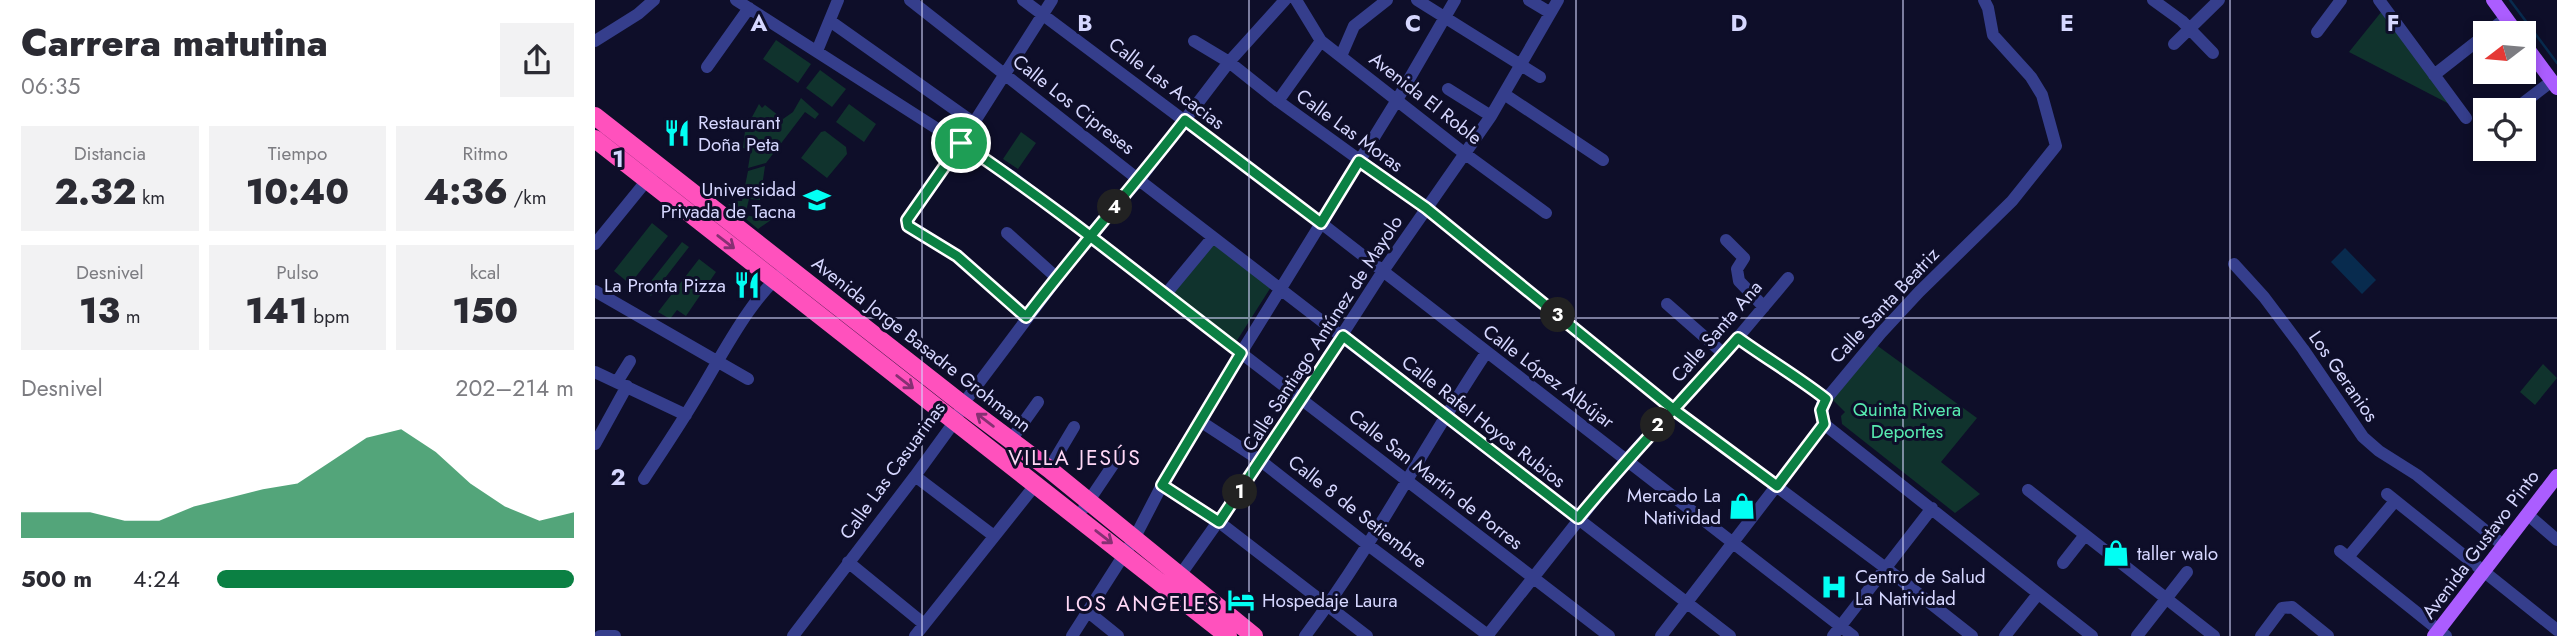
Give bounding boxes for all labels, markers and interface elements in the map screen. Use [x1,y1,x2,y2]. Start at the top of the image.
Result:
text: A [750,6,768,40]
text: B [1077,6,1093,40]
text: C [1405,6,1421,40]
text: D [1731,6,1748,40]
text: E [2060,6,2074,40]
text: F [2387,6,2399,40]
text: Carrera matutina [21,15,328,70]
north arrow [2473,21,2536,84]
map controls [2473,21,2536,161]
button: share [500,23,574,97]
street label: Calle Las Acacias [1103,31,1231,136]
street label: Avenida El Roble [1364,46,1488,151]
street label: Calle Los Cipreses [1007,48,1141,161]
text: 06:35 [21,69,80,103]
street label: Calle Las Moras [1291,82,1409,179]
button: locate [2473,98,2536,161]
place label: Restaurant Doña Peta [698,109,780,158]
pin [931,113,991,173]
restaurant icon: Restaurant Doña Peta [662,118,692,148]
icon: arrive [942,124,980,162]
text: Distancia [74,140,146,167]
text: Tiempo [268,140,327,167]
text: Ritmo [462,140,508,167]
text: 1 [612,142,624,176]
text: 2.32 [55,167,136,217]
text: 10:40 [246,167,349,217]
text: 4:36 [424,167,508,217]
place label: Universidad Privada de Tacna [661,176,796,225]
text: km [136,184,165,211]
text: /km [508,184,547,211]
school or university icon: Universidad Privada de Tacna [802,185,832,215]
pin: 4 [1098,190,1133,224]
text: 4 [1108,193,1121,220]
street label: Calle Santiago Antúnez de Mayolo [1236,210,1409,457]
one-way arrow [716,234,735,249]
street label: Calle Santa Beatriz [1823,241,1945,369]
street label: Avenida Jorge Basadre Grohmann [806,250,1037,439]
text: Desnivel [76,259,144,286]
text: Pulso [276,259,319,286]
text: kcal [470,259,501,286]
restaurant icon: La Pronta Pizza [732,270,762,300]
place label: La Pronta Pizza [604,272,726,299]
street label: Calle Santa Ana [1665,275,1768,388]
text: 13 [79,286,120,336]
text: 141 [245,286,308,336]
text: 150 [452,286,518,336]
pin: 3 [1541,298,1576,332]
text: 3 [1552,301,1563,328]
text: m [120,303,141,330]
text: bpm [308,303,350,330]
street label: Calle López Albújar [1477,318,1620,435]
street label: Los Geranios [2302,325,2385,427]
street label: Calle Rafel Hoyos Rubios [1396,349,1572,494]
text: Desnivel [21,371,103,405]
text: 202–214 m [455,371,574,405]
one-way arrow [895,374,914,389]
street label: Calle Las Casuarinas [833,396,952,545]
park label: Quinta Rivera Deportes [1853,396,1961,445]
street label: Calle San Martín de Porres [1343,403,1529,556]
pin: 2 [1641,408,1675,442]
text: 2 [1651,411,1664,438]
one-way arrow [976,413,995,428]
district label: VILLA JESÚS [1008,443,1142,473]
street label: Calle 8 de Setiembre [1282,448,1433,574]
text: 2 [610,460,626,494]
street label: Avenida Gustavo Pinto [2415,464,2545,624]
pin: 1 [1223,475,1257,510]
text: 1 [1235,478,1244,505]
place label: Mercado La Natividad [1627,482,1721,531]
shop icon: Mercado La Natividad [1727,491,1757,521]
one-way arrow [1094,530,1112,545]
shop icon: taller walo [2101,538,2131,568]
place label: taller walo [2137,540,2218,567]
text: 500 m [21,562,92,596]
text: 4:24 [133,562,180,596]
place label: Centro de Salud La Natividad [1855,563,1986,612]
hospital icon: Centro de Salud La Natividad [1819,572,1849,602]
hotel icon: Hospedaje Laura [1226,585,1256,615]
place label: Hospedaje Laura [1262,587,1398,614]
district label: LOS ANGELES [1065,589,1221,619]

